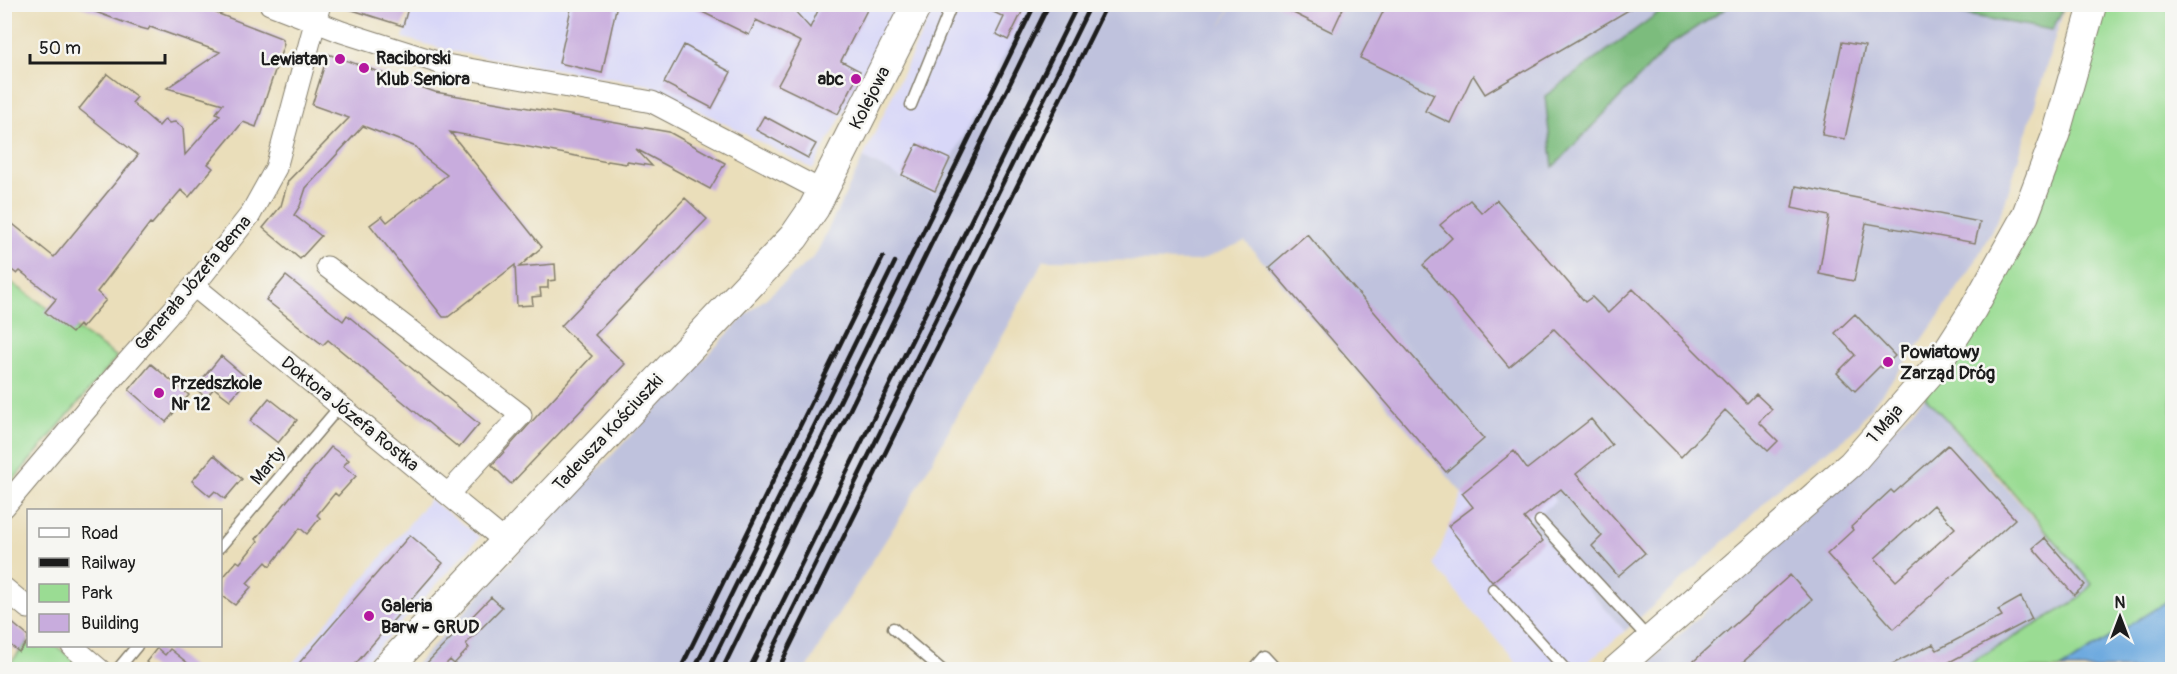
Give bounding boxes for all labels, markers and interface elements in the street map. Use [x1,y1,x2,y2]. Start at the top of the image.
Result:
scale bar [30,27,165,65]
text: 50 m [39,37,81,60]
place label: Raciborski Klub Seniora [376,47,470,91]
place label: Lewiatan [261,48,328,71]
marker: Lewiatan [333,52,347,66]
marker: Raciborski Klub Seniora [357,61,371,75]
street label: Kolejowa [844,63,896,133]
place label: abc [818,68,844,91]
marker: abc [849,72,863,86]
street label: Generała Józefa Bema [130,211,256,355]
place label: Powiatowy Zarząd Dróg [1900,341,1995,385]
street label: Doktora Józefa Rostka [276,351,424,477]
marker: Powiatowy Zarząd Dróg [1881,355,1895,369]
street label: Tadeusza Kościuszki [548,370,668,496]
place label: Przedszkole Nr 12 [171,372,263,416]
marker: Przedszkole Nr 12 [152,386,166,400]
street label: 1 Maja [1862,400,1908,448]
street label: Marty [245,442,291,490]
legend [27,509,222,647]
text: Road [81,522,118,545]
text: Railway [81,552,136,575]
text: Park [81,582,113,605]
north arrow [2090,587,2150,647]
text: N [2115,593,2126,613]
place label: Galeria Barw - GRUD [381,595,479,639]
marker: Galeria Barw - GRUD [362,609,376,623]
text: Building [81,612,139,635]

